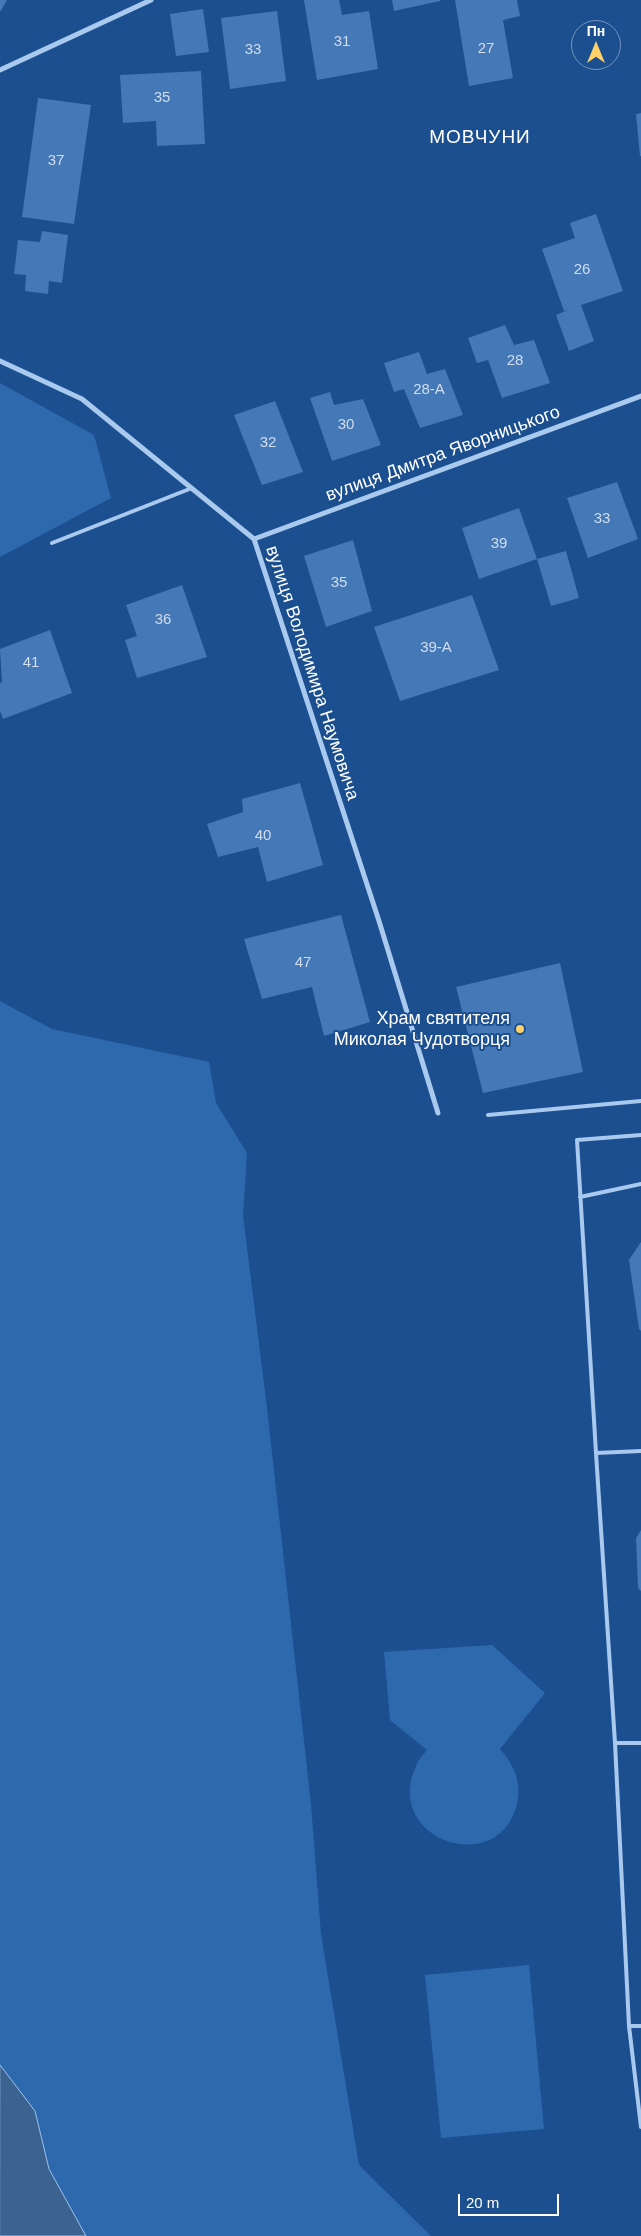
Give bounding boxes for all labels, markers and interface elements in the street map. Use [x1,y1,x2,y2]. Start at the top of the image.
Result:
north arrow [571,20,621,70]
text: Пн [587,23,605,39]
house number: 31 [334,33,350,51]
house number: 27 [478,40,494,58]
house number: 33 [245,41,261,59]
house number: 35 [154,89,170,107]
district label: МОВЧУНИ [428,127,532,149]
house number: 37 [48,152,64,170]
house number: 26 [574,261,590,279]
house number: 28 [507,352,523,370]
house number: 28-А [413,381,445,399]
street label: вулиця Дмитра Яворницького [323,402,563,506]
house number: 30 [338,416,354,434]
house number: 32 [260,434,276,452]
house number: 33 [594,510,610,528]
house number: 39 [491,535,507,553]
street label: вулиця Володимира Наумовича [261,543,363,803]
house number: 35 [331,574,347,592]
house number: 36 [155,611,171,629]
house number: 39-А [420,639,452,657]
house number: 41 [23,654,39,672]
house number: 40 [255,827,271,845]
house number: 47 [295,954,311,972]
place label: Храм святителя Миколая Чудотворця [334,1008,510,1050]
marker: Храм святителя Миколая Чудотворця [514,1023,526,1035]
scale bar [461,2184,562,2216]
text: 20 m [466,2194,499,2211]

